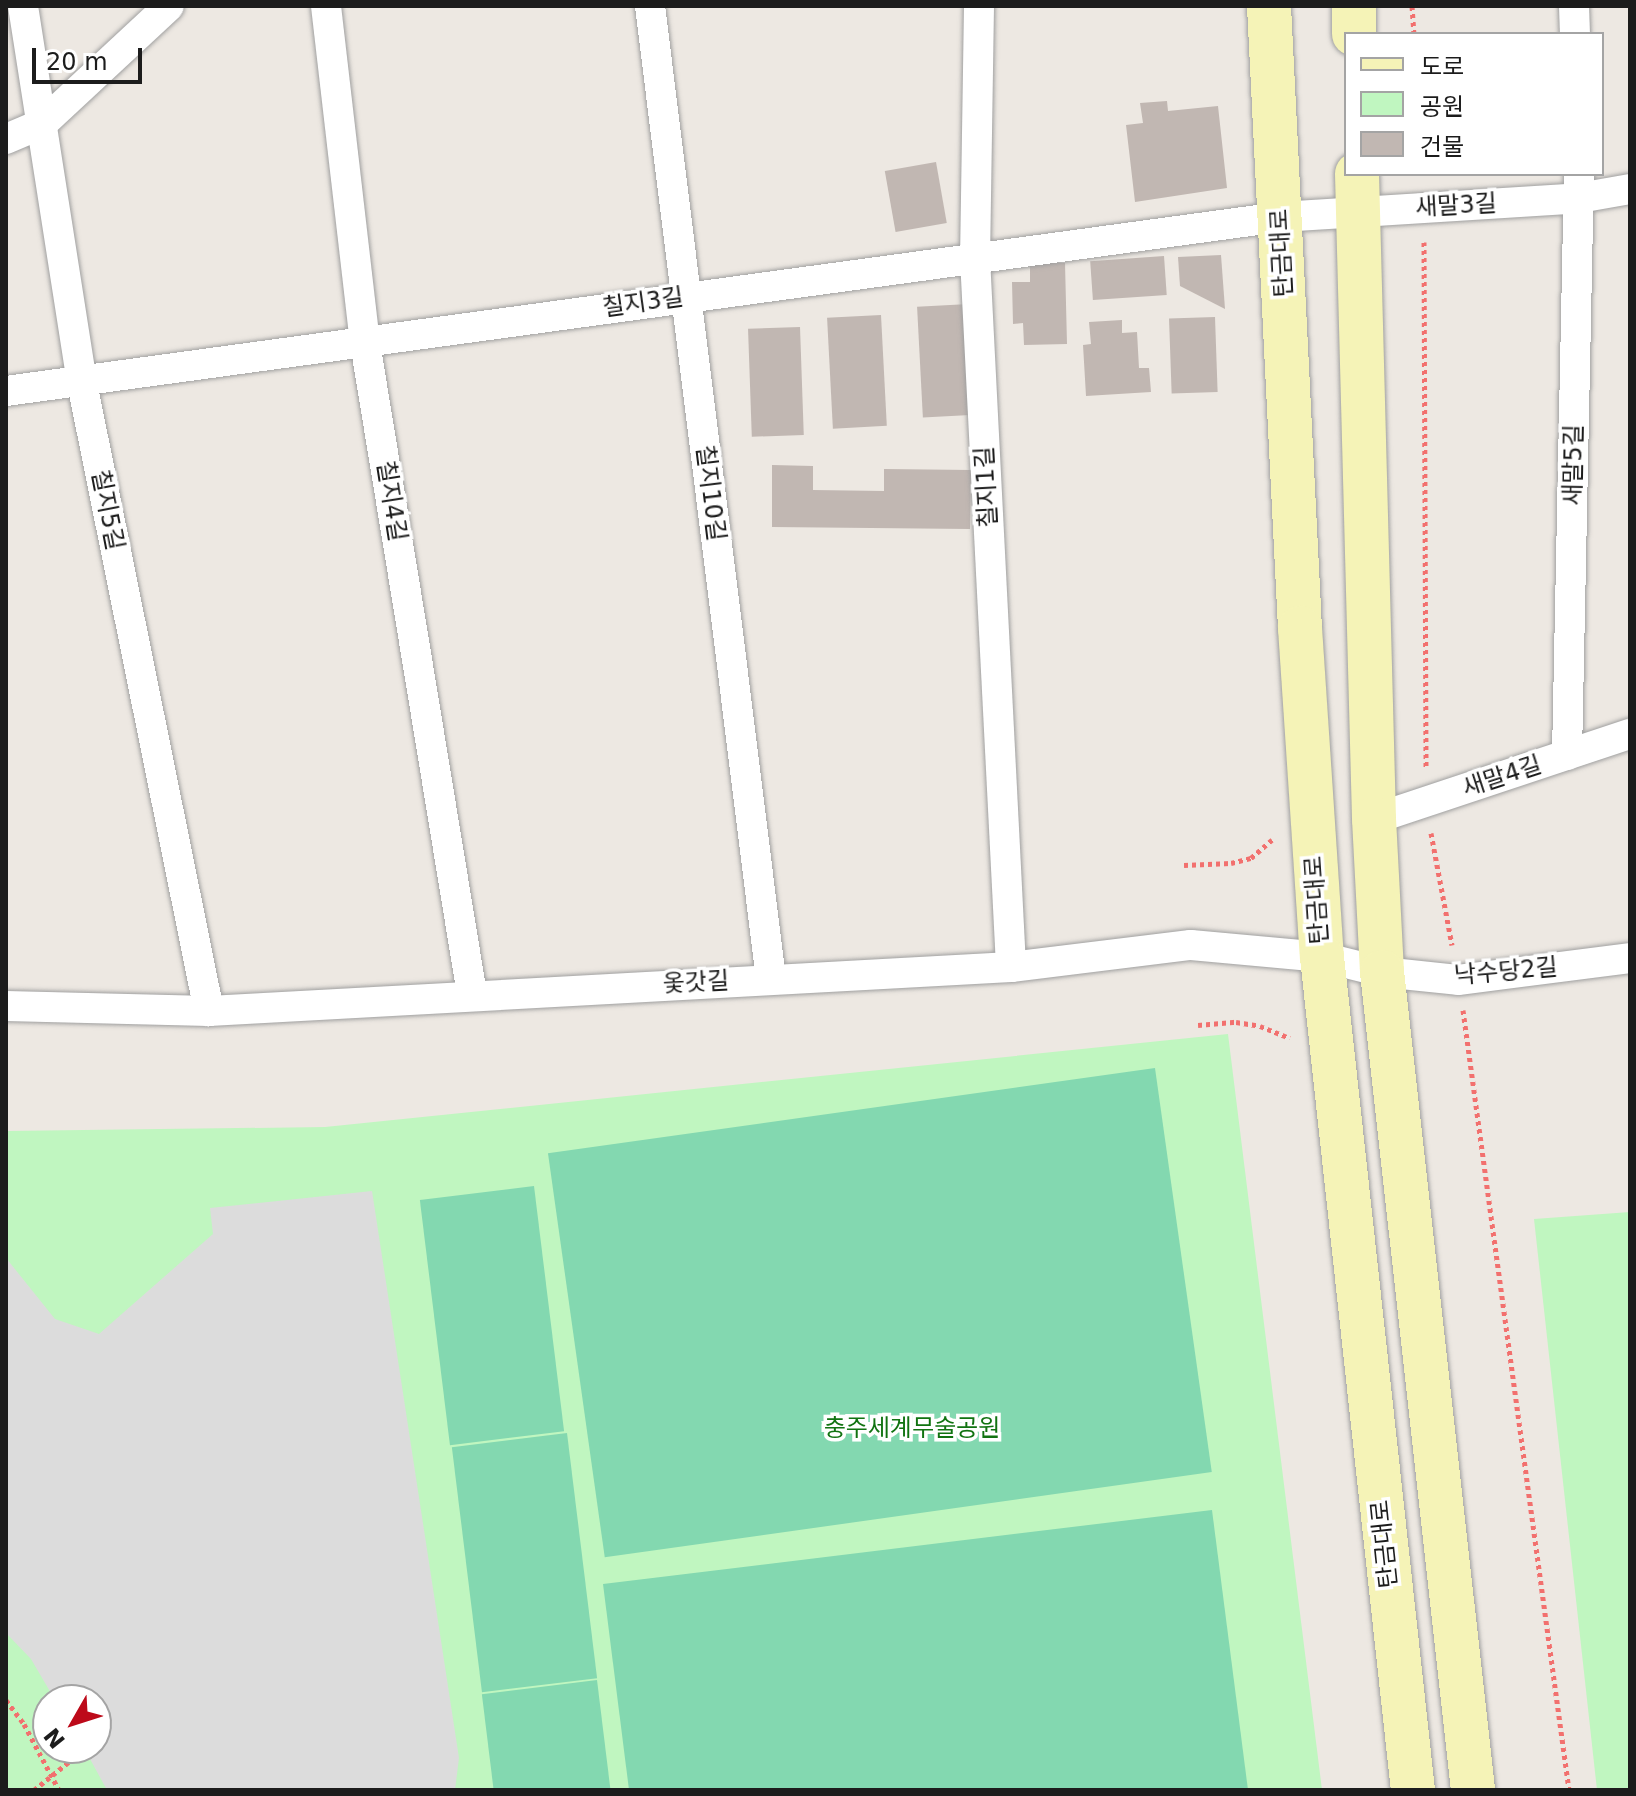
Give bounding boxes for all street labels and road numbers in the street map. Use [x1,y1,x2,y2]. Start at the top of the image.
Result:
street label: 새말3길 [1415,189,1497,223]
street label: 탄금대로 [1265,208,1299,298]
street label: 칠지3길 [601,283,685,323]
street label: 새말5길 [1559,424,1589,506]
street label: 칠지10길 [690,443,730,543]
street label: 칠지1길 [970,446,1004,528]
street label: 칠지4길 [370,458,412,544]
street label: 칠지5길 [85,467,129,553]
street label: 새말4길 [1459,751,1545,803]
street label: 탄금대로 [1300,855,1334,945]
street label: 낙수당2길 [1453,953,1559,991]
street label: 옻갓길 [662,967,730,999]
street label: 탄금대로 [1366,1499,1404,1589]

